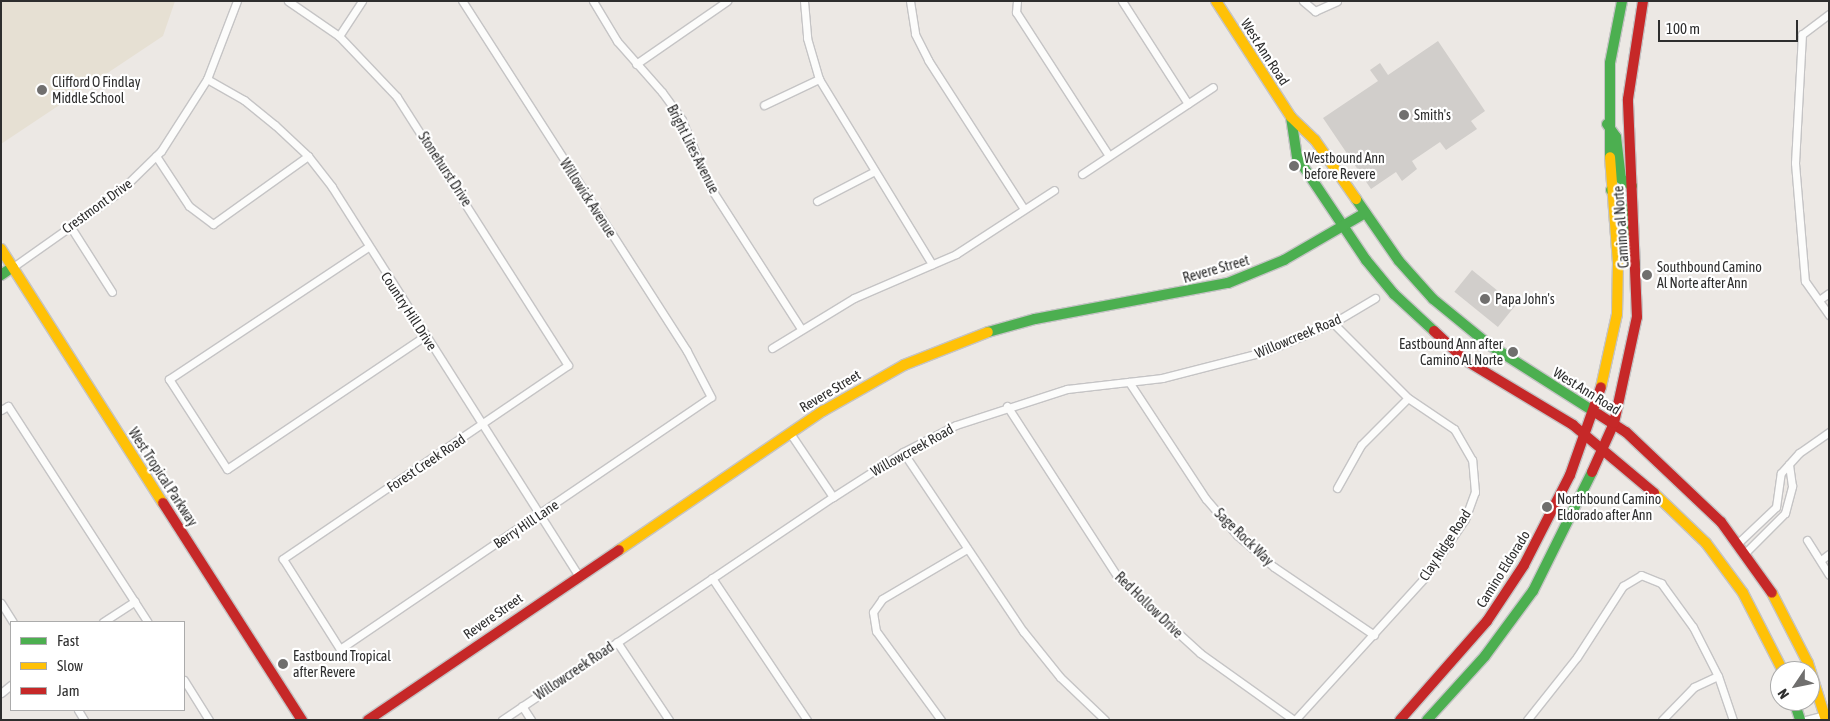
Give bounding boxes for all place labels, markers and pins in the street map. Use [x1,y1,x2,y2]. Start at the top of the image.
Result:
place label: Clifford O Findlay Middle School [52,74,140,106]
marker: Clifford O Findlay Middle School [36,84,48,96]
place label: Smith's [1414,107,1451,123]
marker: Smith's [1398,109,1410,121]
place label: Westbound Ann before Revere [1304,150,1385,182]
marker: Westbound Ann before Revere [1288,160,1300,172]
place label: Southbound Camino Al Norte after Ann [1657,259,1762,292]
marker: Southbound Camino Al Norte after Ann [1641,269,1653,281]
place label: Papa John's [1495,291,1555,307]
marker: Papa John's [1479,293,1491,305]
place label: Eastbound Ann after Camino Al Norte [1399,336,1503,368]
marker: Eastbound Ann after Camino Al Norte [1507,346,1519,358]
place label: Northbound Camino Eldorado after Ann [1557,491,1661,524]
marker: Northbound Camino Eldorado after Ann [1541,501,1553,513]
place label: Eastbound Tropical after Revere [293,648,391,680]
marker: Eastbound Tropical after Revere [277,658,289,670]

